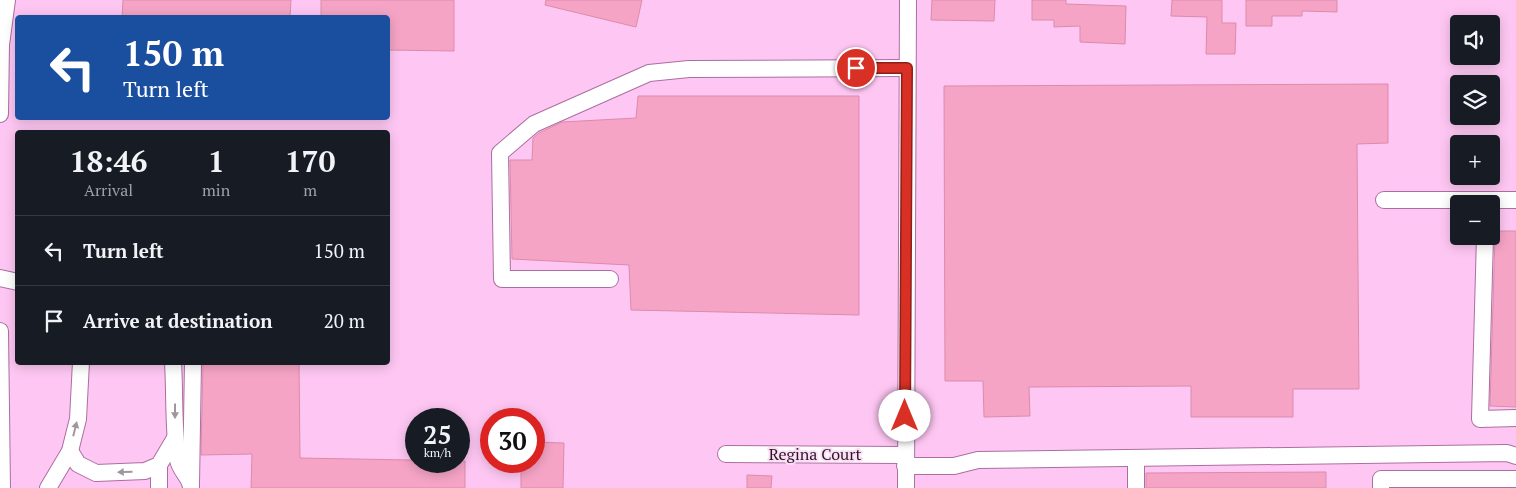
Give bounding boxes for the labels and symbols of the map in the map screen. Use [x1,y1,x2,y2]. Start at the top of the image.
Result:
pin [835,47,877,89]
position arrow [878,389,930,441]
one-way arrow [171,403,179,419]
speed limit sign: 30 [480,408,545,473]
one-way arrow [72,421,80,436]
street label: Regina Court [769,443,861,465]
one-way arrow [117,468,133,476]

